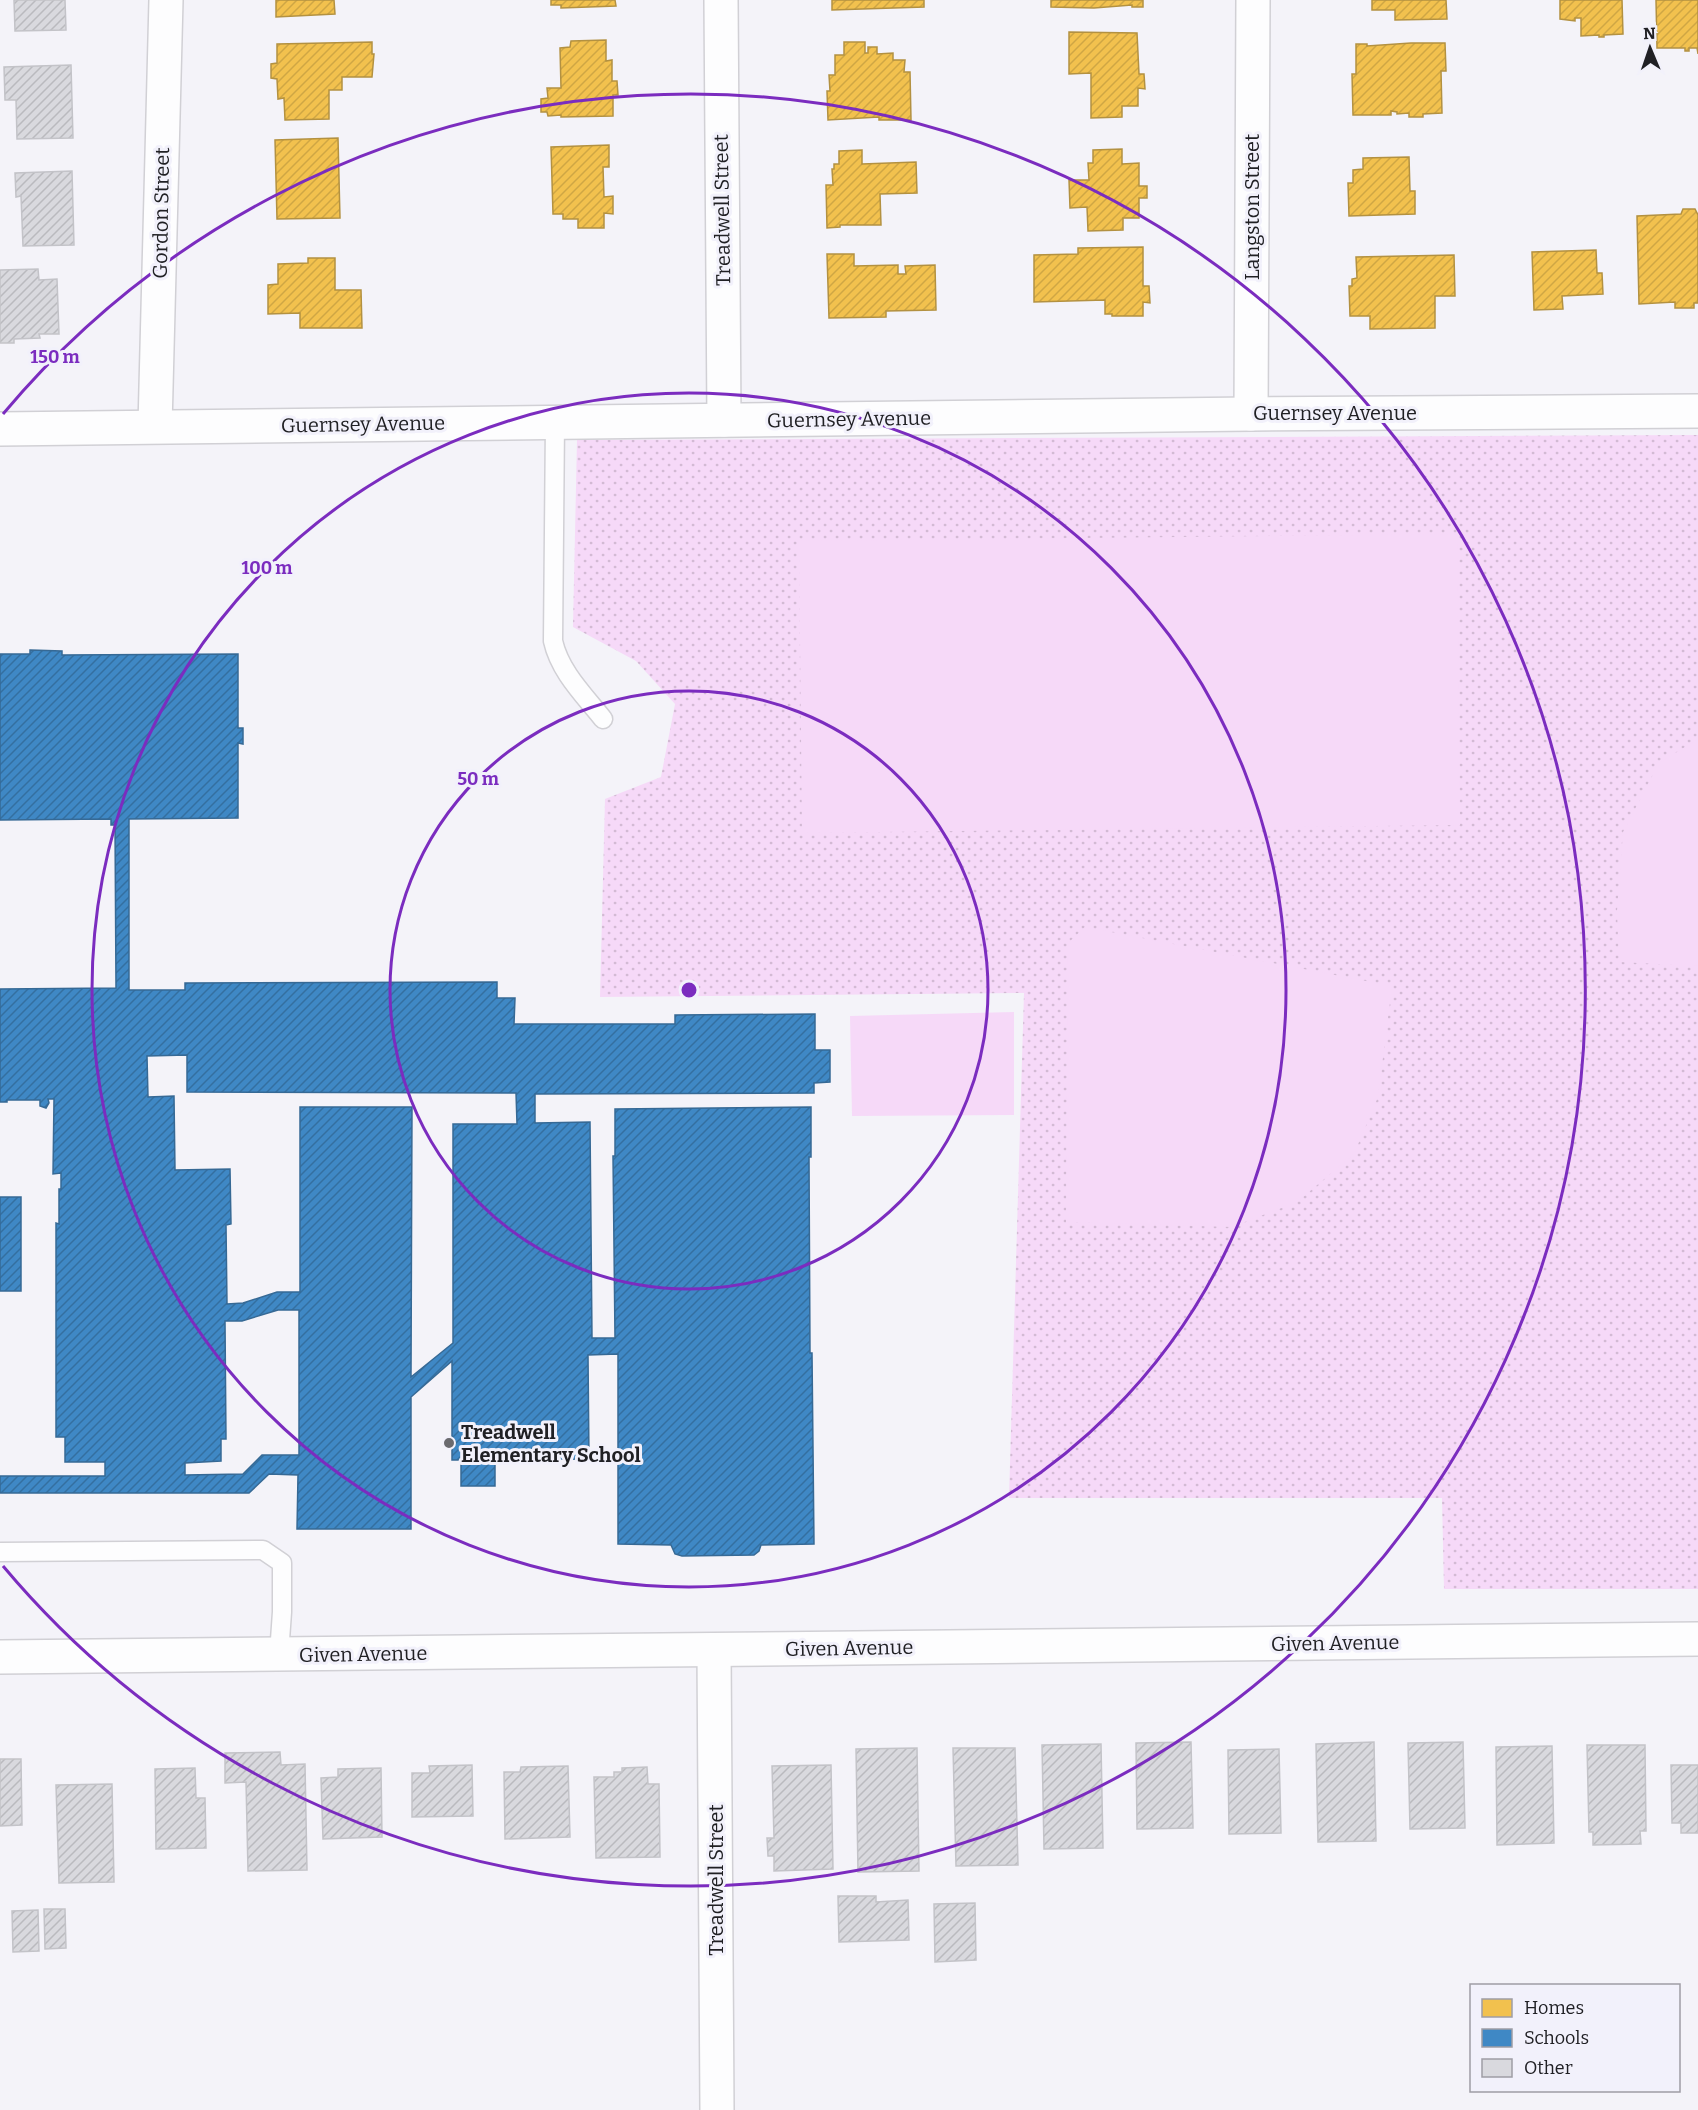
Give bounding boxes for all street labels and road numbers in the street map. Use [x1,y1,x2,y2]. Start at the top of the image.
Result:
street label: Treadwell Street [709,134,735,286]
street label: Langston Street [1240,134,1264,280]
street label: Gordon Street [148,147,174,279]
street label: Guernsey Avenue [1253,401,1417,425]
street label: Guernsey Avenue [767,406,931,432]
street label: Guernsey Avenue [281,411,445,437]
street label: Given Avenue [1271,1630,1399,1656]
street label: Given Avenue [785,1635,913,1661]
street label: Given Avenue [299,1641,427,1667]
street label: Treadwell Street [704,1804,728,1956]

